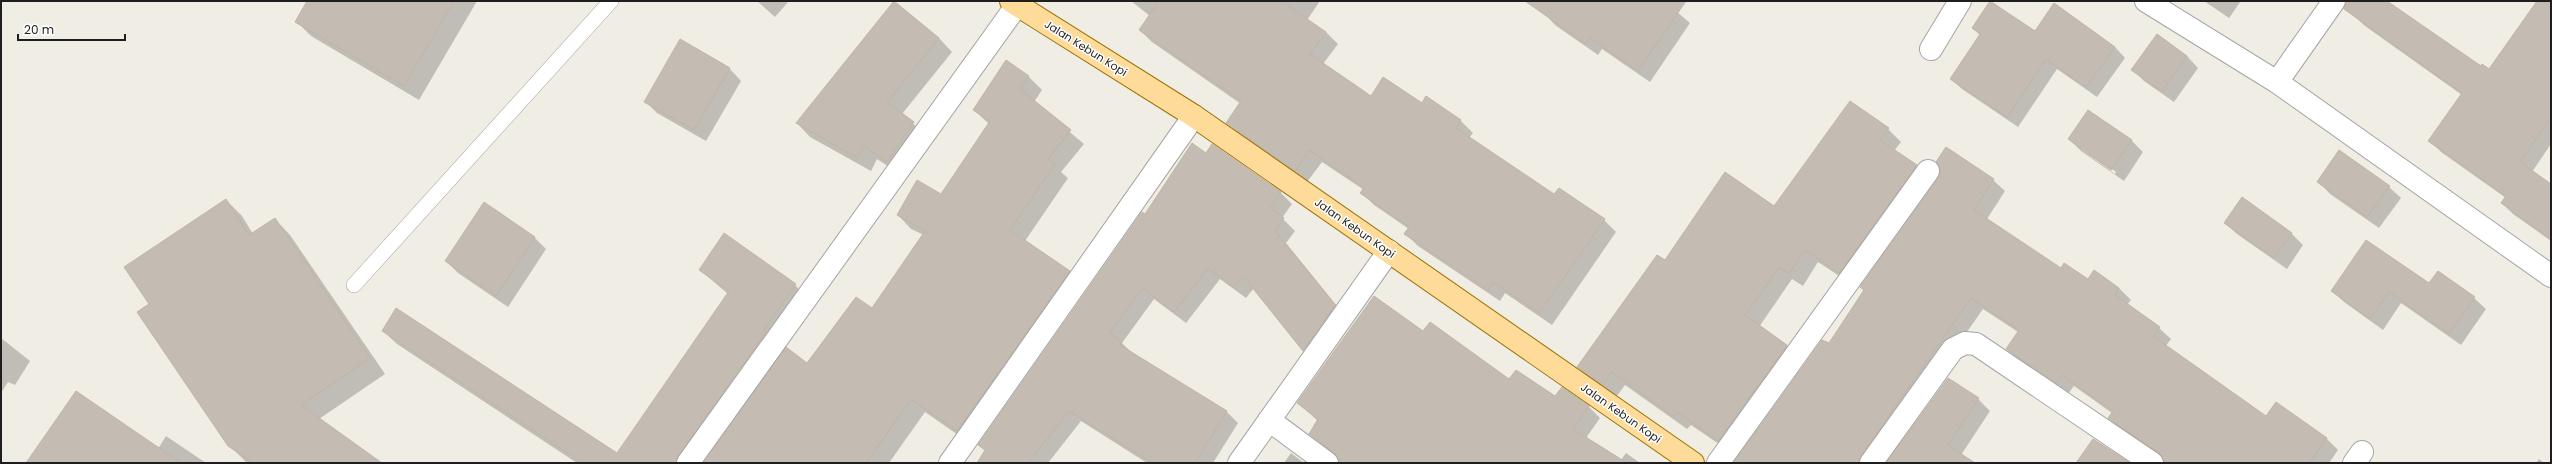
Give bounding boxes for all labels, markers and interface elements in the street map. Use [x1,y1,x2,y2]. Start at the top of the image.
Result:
scale bar [18,16,125,42]
street label: Jalan Kebun Kopi [1041,16,1131,80]
text: 20 m [24,21,54,38]
street label: Jalan Kebun Kopi [1311,194,1399,262]
street label: Jalan Kebun Kopi [1577,379,1665,447]

